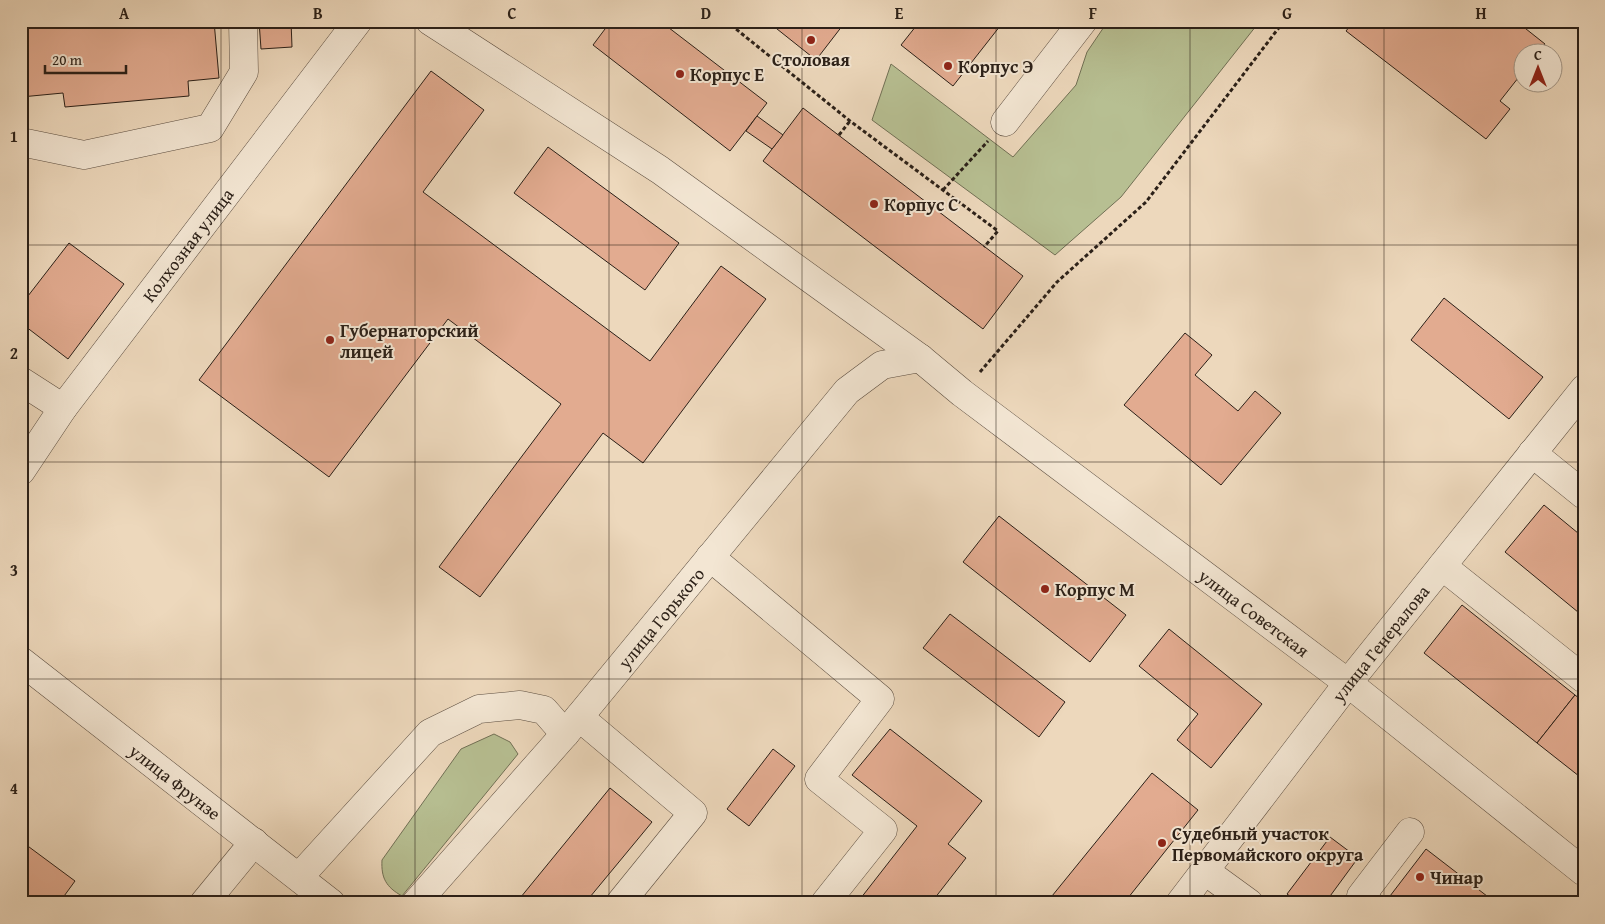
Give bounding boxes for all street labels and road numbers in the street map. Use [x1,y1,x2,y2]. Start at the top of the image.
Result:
street label: Колхозная улица [135,182,240,307]
street label: улица Горького [610,561,711,675]
street label: улица Советская [1192,561,1315,663]
street label: улица Генералова [1324,578,1436,708]
street label: улица Фрунзе [123,737,227,826]

